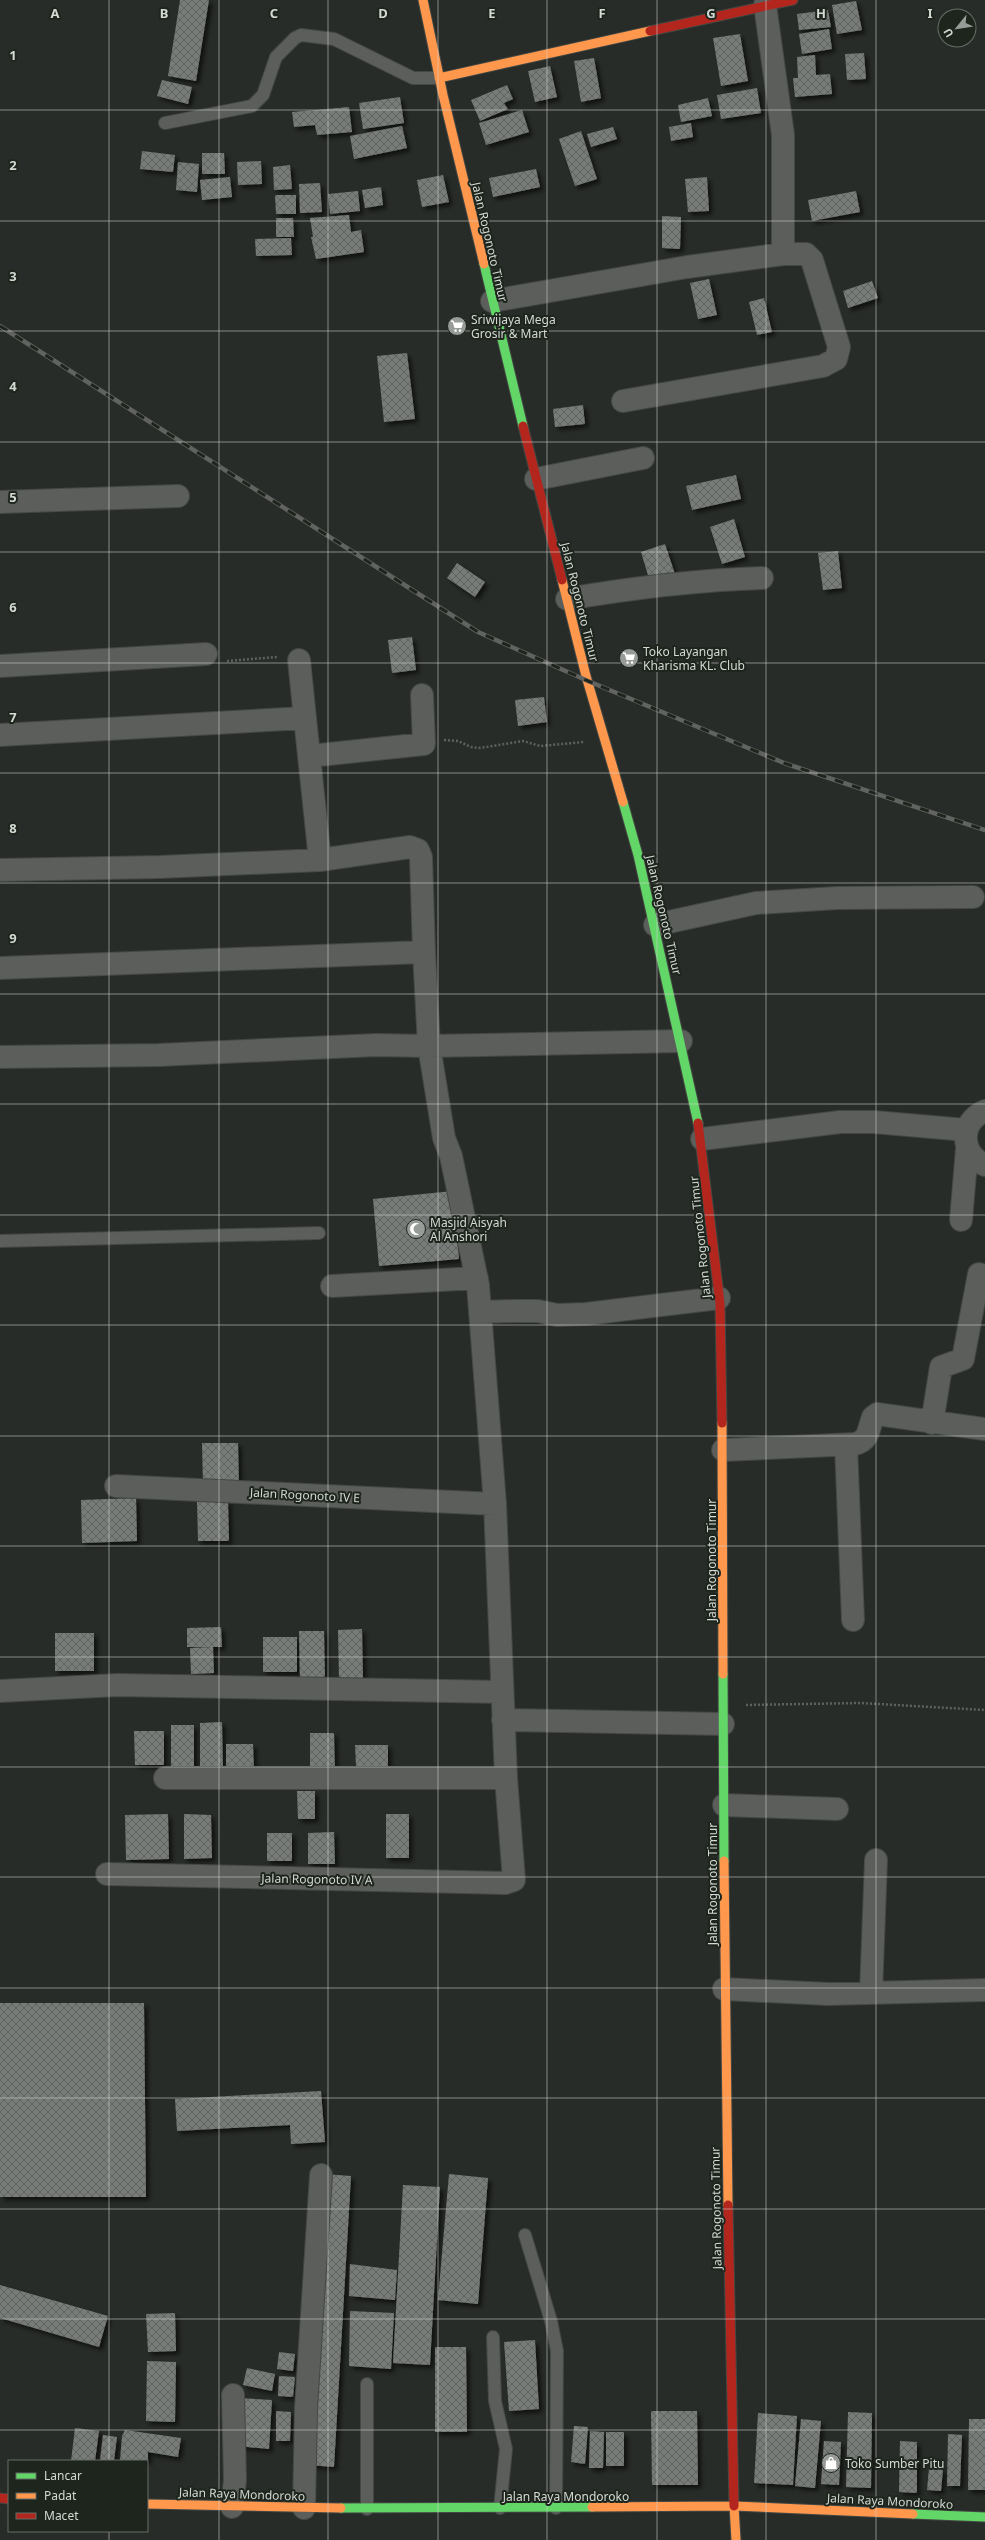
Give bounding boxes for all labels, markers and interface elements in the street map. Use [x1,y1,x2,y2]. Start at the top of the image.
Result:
text: A [51,4,60,22]
text: B [160,4,168,22]
text: C [270,4,278,22]
text: D [378,4,388,22]
text: E [488,4,496,22]
text: F [598,4,606,22]
text: G [706,4,716,22]
text: H [816,4,826,22]
text: I [927,4,933,22]
north arrow [937,8,977,48]
text: U [939,26,956,41]
text: 1 [9,46,17,64]
text: 2 [9,156,17,174]
street label: Jalan Rogonoto Timur [468,179,512,304]
text: 3 [9,267,17,285]
place label: Sriwijaya Mega Grosir & Mart [471,311,556,342]
supermarket icon: Sriwijaya Mega Grosir & Mart [446,315,468,337]
text: 4 [9,377,17,395]
text: 5 [9,488,17,506]
street label: Jalan Rogonoto Timur [557,540,603,664]
text: 6 [9,598,17,616]
place label: Toko Layangan Kharisma KL. Club [643,643,745,674]
supermarket icon: Toko Layangan Kharisma KL. Club [618,647,640,669]
text: 7 [9,708,17,726]
text: 8 [9,819,17,837]
street label: Jalan Rogonoto Timur [642,852,686,977]
text: 9 [9,929,17,947]
street label: Jalan Rogonoto Timur [685,1175,715,1300]
place label: Masjid Aisyah Al Anshori [430,1214,507,1245]
mosque icon: Masjid Aisyah Al Anshori [405,1218,427,1240]
street label: Jalan Rogonoto IV E [249,1484,360,1506]
street label: Jalan Rogonoto Timur [703,1499,720,1622]
street label: Jalan Rogonoto Timur [704,1823,721,1946]
street label: Jalan Rogonoto IV A [260,1870,373,1888]
street label: Jalan Rogonoto Timur [706,2147,726,2270]
shop icon: Toko Sumber Pitu [820,2452,842,2474]
place label: Toko Sumber Pitu [845,2455,944,2472]
legend [8,2460,148,2532]
text: Lancar [44,2467,82,2484]
street label: Jalan Raya Mondoroko [178,2483,305,2505]
text: Padat [44,2487,77,2504]
street label: Jalan Raya Mondoroko [502,2488,629,2505]
street label: Jalan Raya Mondoroko [825,2489,954,2513]
text: Macet [44,2507,79,2524]

